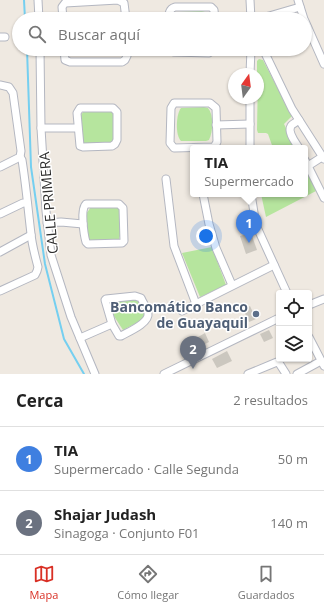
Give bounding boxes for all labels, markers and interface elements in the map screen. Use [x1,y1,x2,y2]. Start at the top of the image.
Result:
search box [12,12,312,56]
icon: search [26,23,48,45]
text: Buscar aquí [58,24,140,44]
north arrow [228,68,264,104]
popup [190,145,308,197]
street label: CALLE PRIMERA [34,151,62,255]
text: TIA [204,152,228,172]
text: Supermercado [204,172,294,190]
pin: 1 [236,210,262,243]
your location [196,226,216,246]
map controls [276,290,312,362]
button: locate [276,290,312,326]
place label: Bancomático Banco de Guayaquil [110,297,248,332]
marker: Bancomático Banco de Guayaquil [251,309,261,319]
button: layers [276,326,312,362]
pin: 2 [180,336,206,369]
text: Cerca [16,389,64,412]
text: 2 resultados [233,391,308,409]
text: TIA [54,440,78,460]
text: 1 [25,450,33,468]
text: 50 m [278,450,308,468]
text: Supermercado · Calle Segunda [54,460,239,478]
text: Shajar Judash [54,504,156,524]
text: 2 [25,514,33,532]
text: 140 m [270,514,308,532]
text: Sinagoga · Conjunto F01 [54,524,200,542]
tab: Mapa [29,563,58,602]
tab: Cómo llegar [117,563,179,602]
tab: Guardados [238,563,295,602]

